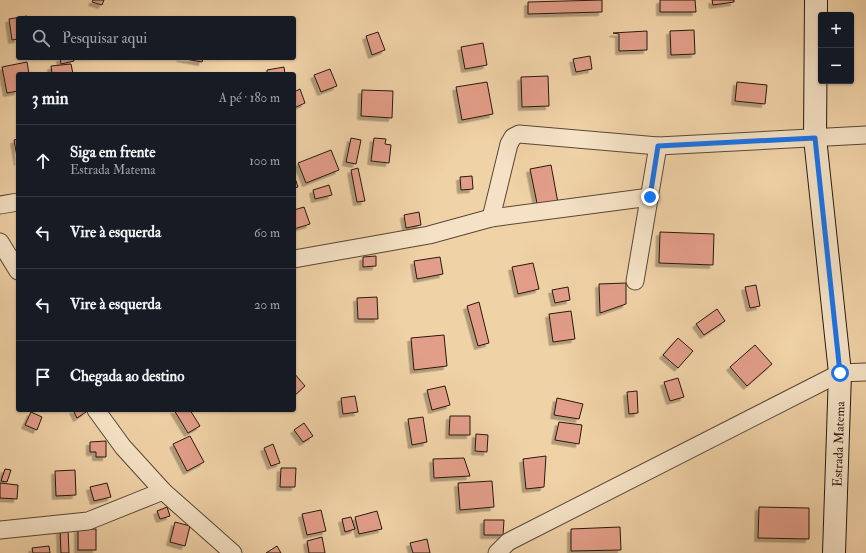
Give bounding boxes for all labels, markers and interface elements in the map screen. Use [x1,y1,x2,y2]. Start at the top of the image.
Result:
map controls [818,12,854,84]
button: + [818,12,854,48]
search box [16,16,296,60]
icon: search [30,27,52,49]
text: Pesquisar aqui [62,29,147,48]
button: − [818,48,854,84]
text: 3 min [32,88,69,109]
text: A pé · 180 m [219,90,280,106]
text: Siga em frente [70,143,156,162]
icon: ahead [32,150,54,172]
text: 100 m [249,153,280,169]
text: Estrada Matema [70,162,156,178]
route end [641,188,659,206]
icon: left [32,222,54,244]
text: Vire à esquerda [70,223,161,242]
text: 60 m [254,225,280,241]
icon: left [32,294,54,316]
text: Vire à esquerda [70,295,161,314]
text: 20 m [254,297,280,313]
route start [831,364,849,382]
icon: arrive [32,366,54,388]
text: Chegada ao destino [70,367,185,386]
street label: Estrada Matema [830,400,849,487]

